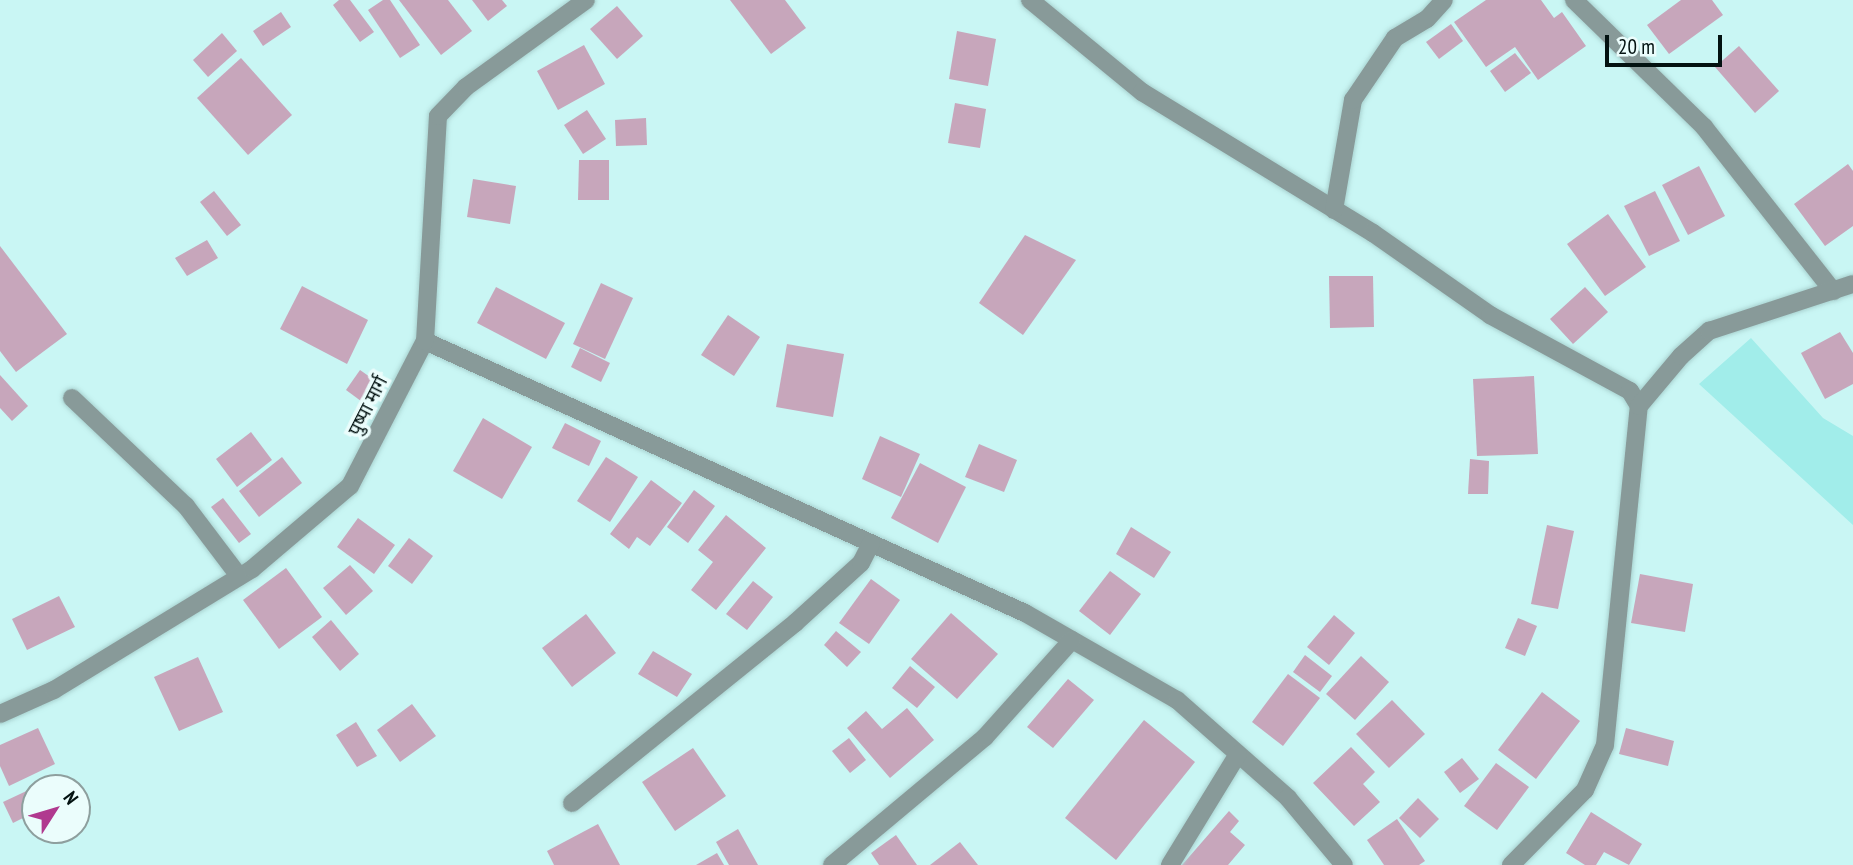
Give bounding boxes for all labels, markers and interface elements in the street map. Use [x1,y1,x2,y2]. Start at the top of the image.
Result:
scale bar [1608,21,1725,65]
text: 20 m [1618,33,1655,60]
street label: पुष्पा मार्ग [343,372,393,440]
north arrow [21,774,91,844]
text: N [58,786,84,809]

